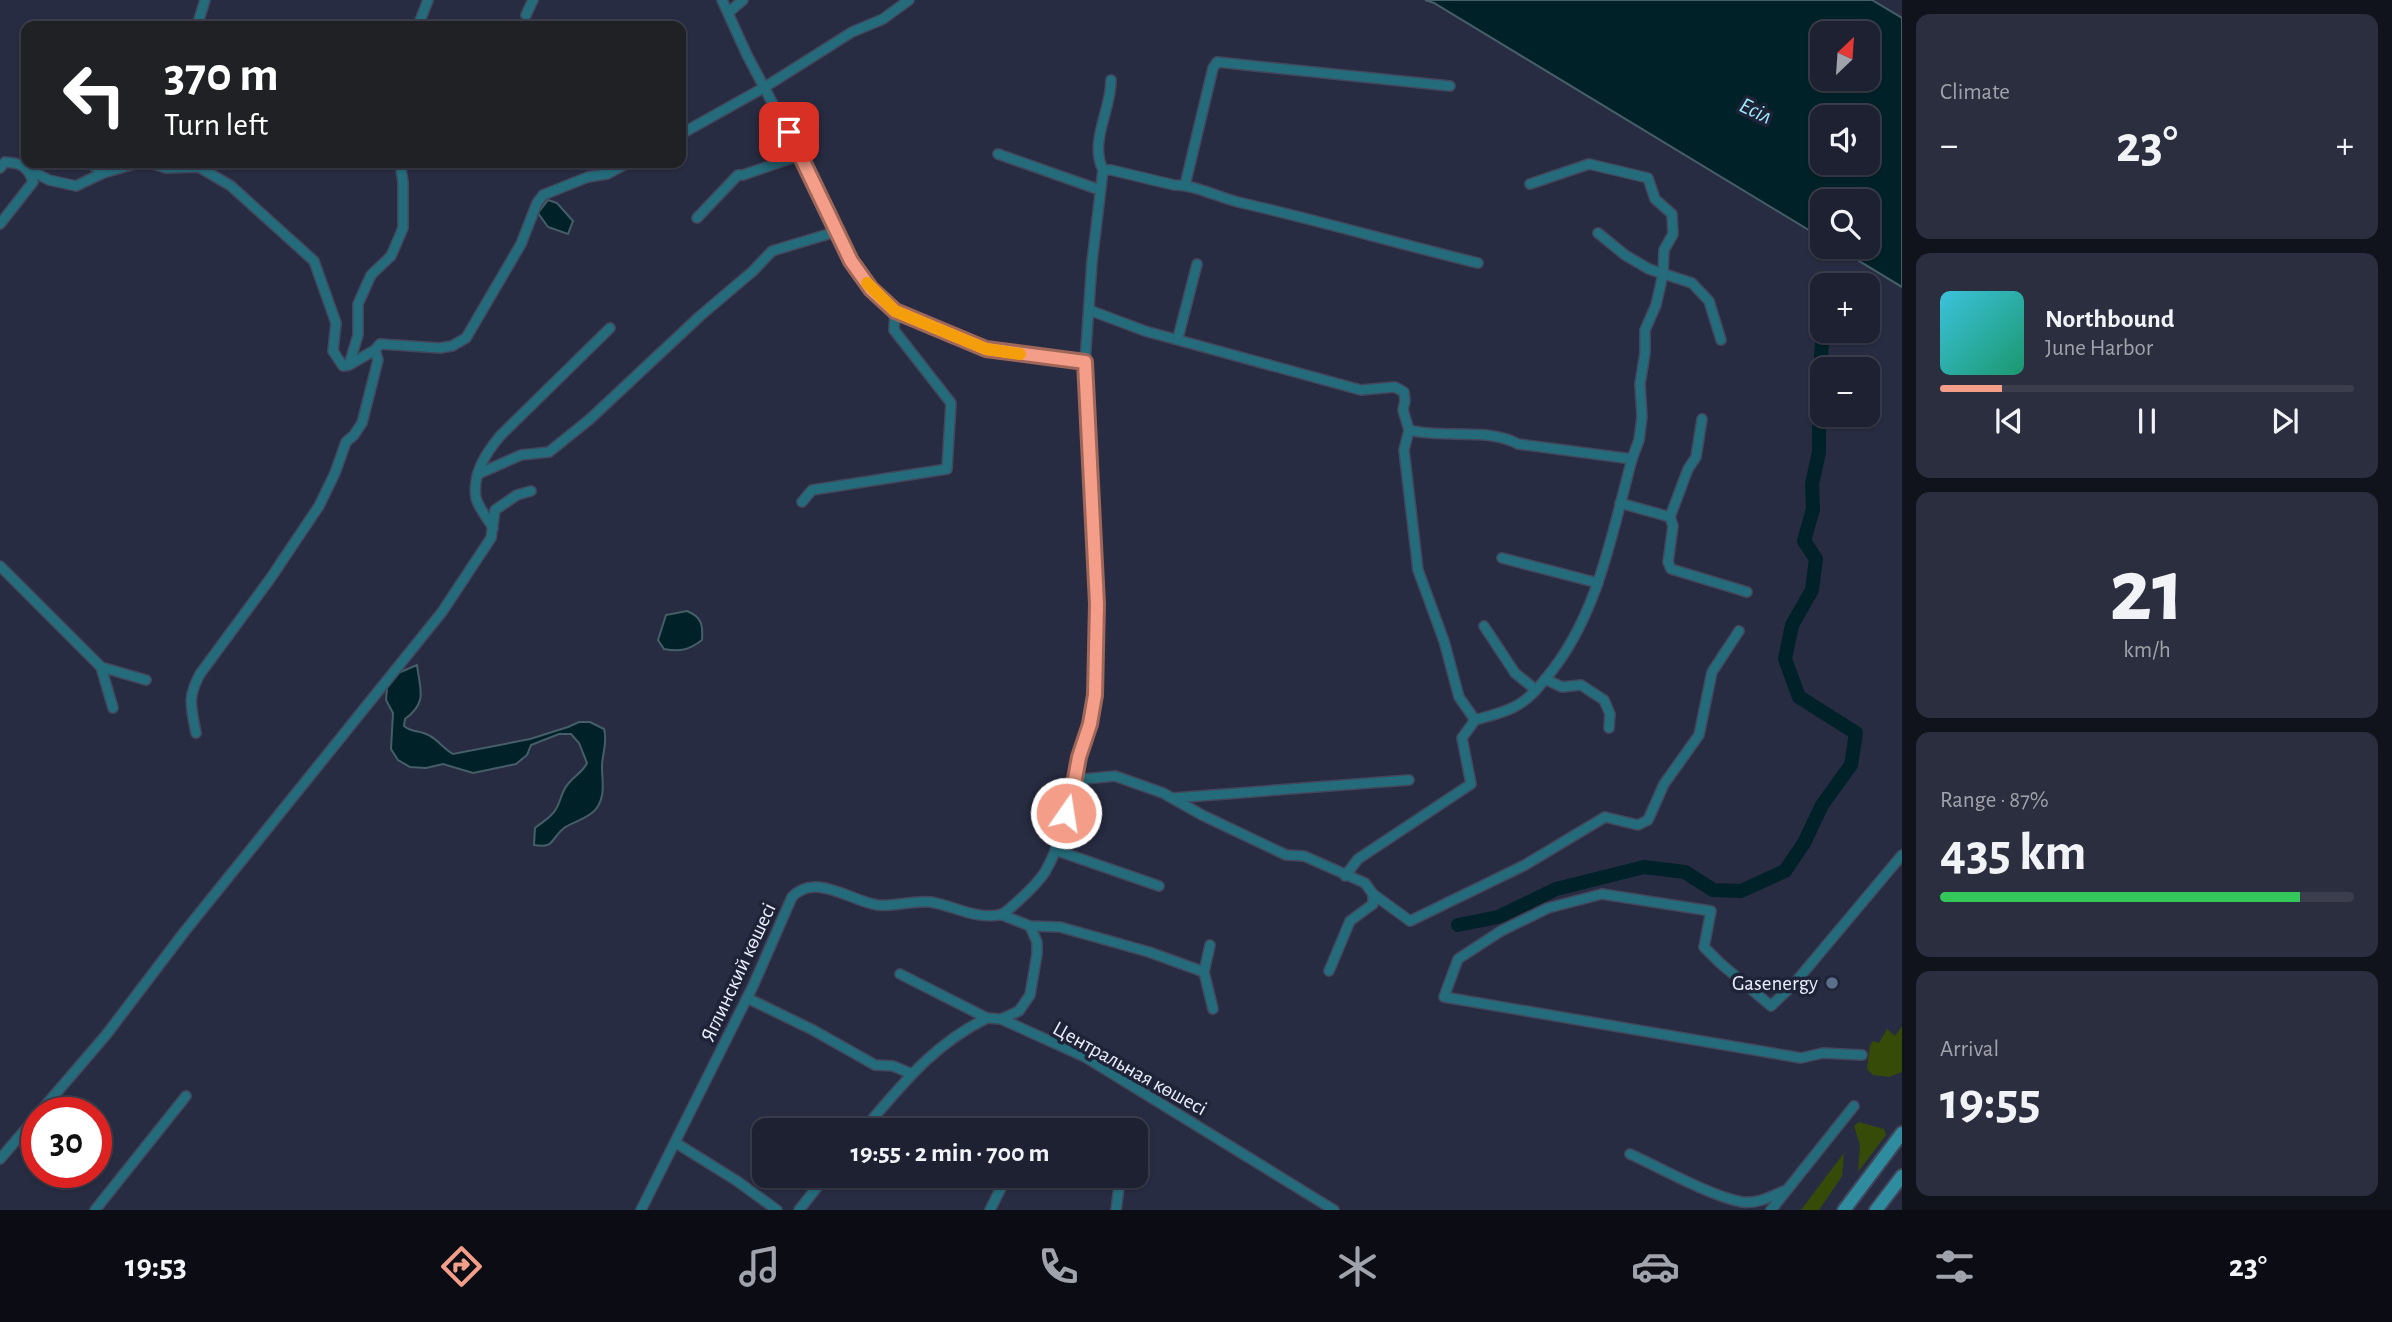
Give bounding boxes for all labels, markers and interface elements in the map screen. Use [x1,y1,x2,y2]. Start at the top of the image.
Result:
north arrow [1810,21,1880,91]
map controls [1810,21,1880,427]
icon: left [49,49,140,140]
text: 370 m [164,51,279,100]
text: Climate [1940,81,2010,104]
water label: Есіл [1736,94,1775,129]
pin [759,102,819,162]
button: sound [1810,105,1880,175]
text: Turn left [164,109,268,141]
icon: arrive [770,113,808,151]
text: 23° [2116,119,2178,171]
text: − [1940,127,1958,165]
text: + [2336,127,2354,165]
button: search [1810,189,1880,259]
button: + [1810,273,1880,343]
text: Northbound [2045,306,2174,332]
text: June Harbor [2045,337,2153,360]
button: − [1810,357,1880,427]
icon: previous [1990,402,2028,440]
icon: pause [2128,402,2166,440]
icon: next [2266,402,2304,440]
text: 21 [2109,546,2185,637]
text: km/h [2123,639,2171,662]
position arrow [1029,776,1103,850]
text: Range · 87% [1940,789,2049,812]
text: 435 km [1940,827,2087,879]
street label: Яглинский көшесі [697,900,780,1045]
place label: Gasenergy [1732,973,1818,994]
marker: Gasenergy [1824,975,1840,991]
street label: Центральная көшесі [1049,1017,1210,1119]
text: Arrival [1940,1038,1999,1061]
text: 19:55 [1940,1076,2041,1128]
speed limit sign: 30 [21,1097,112,1188]
text: 19:55 · 2 min · 700 m [851,1140,1049,1166]
icon: directions [437,1242,486,1291]
icon: music [735,1242,784,1291]
icon: phone [1034,1242,1083,1291]
icon: climate [1333,1242,1382,1291]
icon: car [1631,1242,1680,1291]
icon: filters [1930,1242,1979,1291]
text: 19:53 [125,1250,187,1282]
text: 23° [2229,1250,2267,1282]

